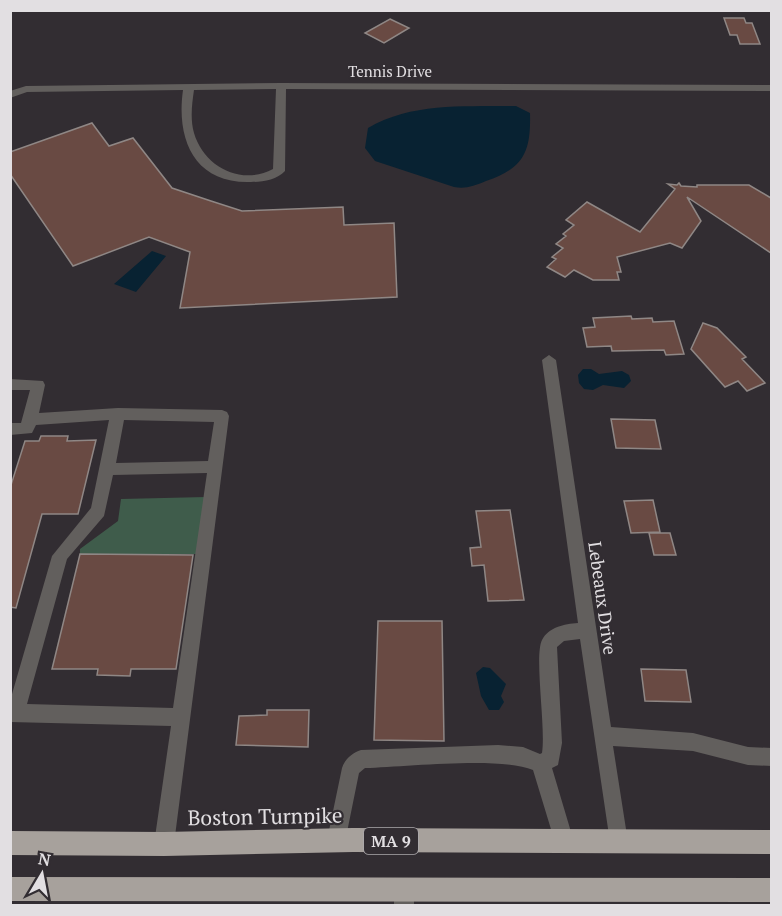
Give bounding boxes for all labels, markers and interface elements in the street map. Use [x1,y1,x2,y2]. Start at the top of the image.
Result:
street label: Tennis Drive [348,61,432,81]
street label: Lebeaux Drive [583,540,623,656]
street label: Boston Turnpike [187,801,343,831]
road number: MA 9 [364,828,418,854]
north arrow [12,844,72,904]
text: N [37,847,52,871]

